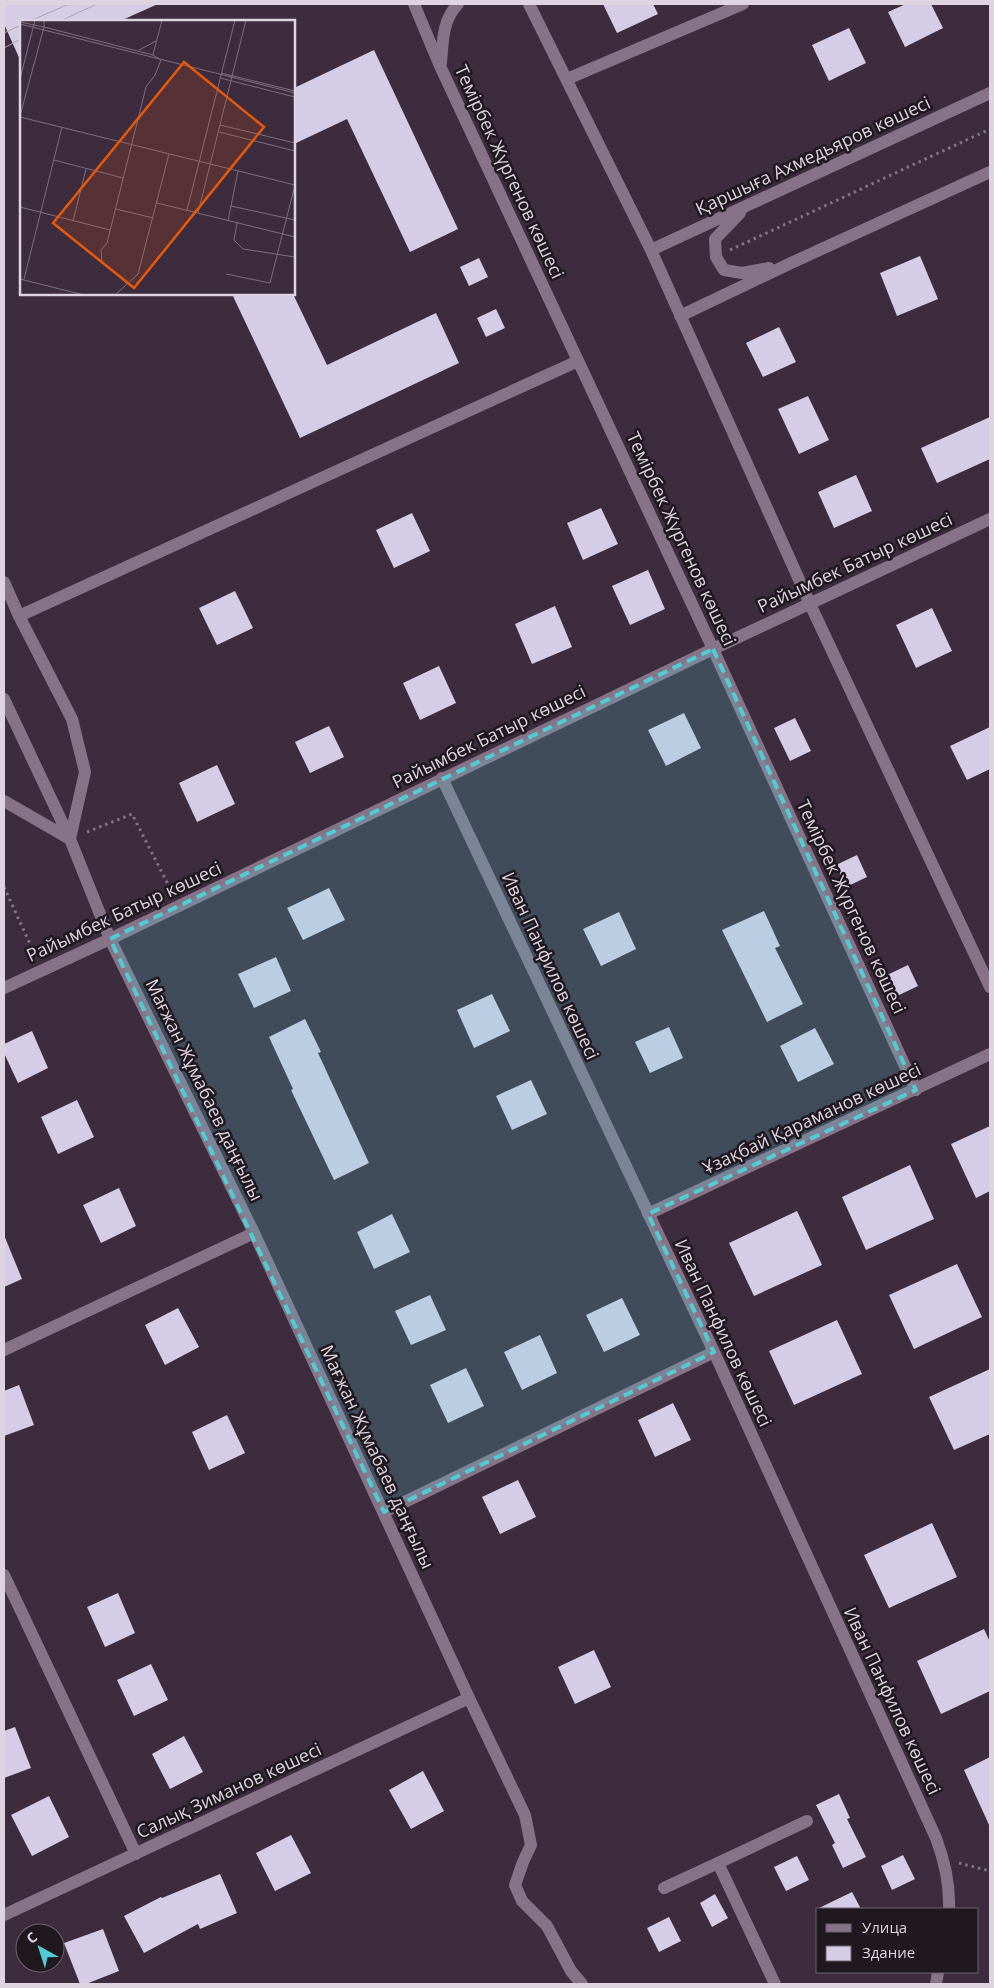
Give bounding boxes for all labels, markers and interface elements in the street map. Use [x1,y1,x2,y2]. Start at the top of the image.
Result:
inset map [20,20,295,295]
street label: Темірбек Жүргенов көшесі [450,61,570,282]
street label: Қаршыға Ахмедьяров көшесі [691,90,934,220]
street label: Темірбек Жүргенов көшесі [622,428,742,649]
street label: Райымбек Батыр көшесі [753,506,956,618]
street label: Райымбек Батыр көшесі [388,679,589,793]
street label: Темірбек Жүргенов көшесі [792,796,912,1017]
street label: Райымбек Батыр көшесі [22,855,225,967]
street label: Иван Панфилов көшесі [497,868,605,1063]
street label: Мағжан Жұмабаев даңғылы [141,975,269,1205]
street label: Ұзақбай Қараманов көшесі [699,1057,925,1179]
street label: Иван Панфилов көшесі [670,1235,778,1430]
street label: Мағжан Жұмабаев даңғылы [315,1341,440,1572]
street label: Иван Панфилов көшесі [839,1603,947,1798]
street label: Салық Зиманов көшесі [132,1737,325,1844]
legend [816,1908,979,1973]
text: Улица [862,1917,907,1937]
north arrow [15,1923,65,1973]
text: С [22,1927,41,1948]
text: Здание [862,1942,915,1962]

